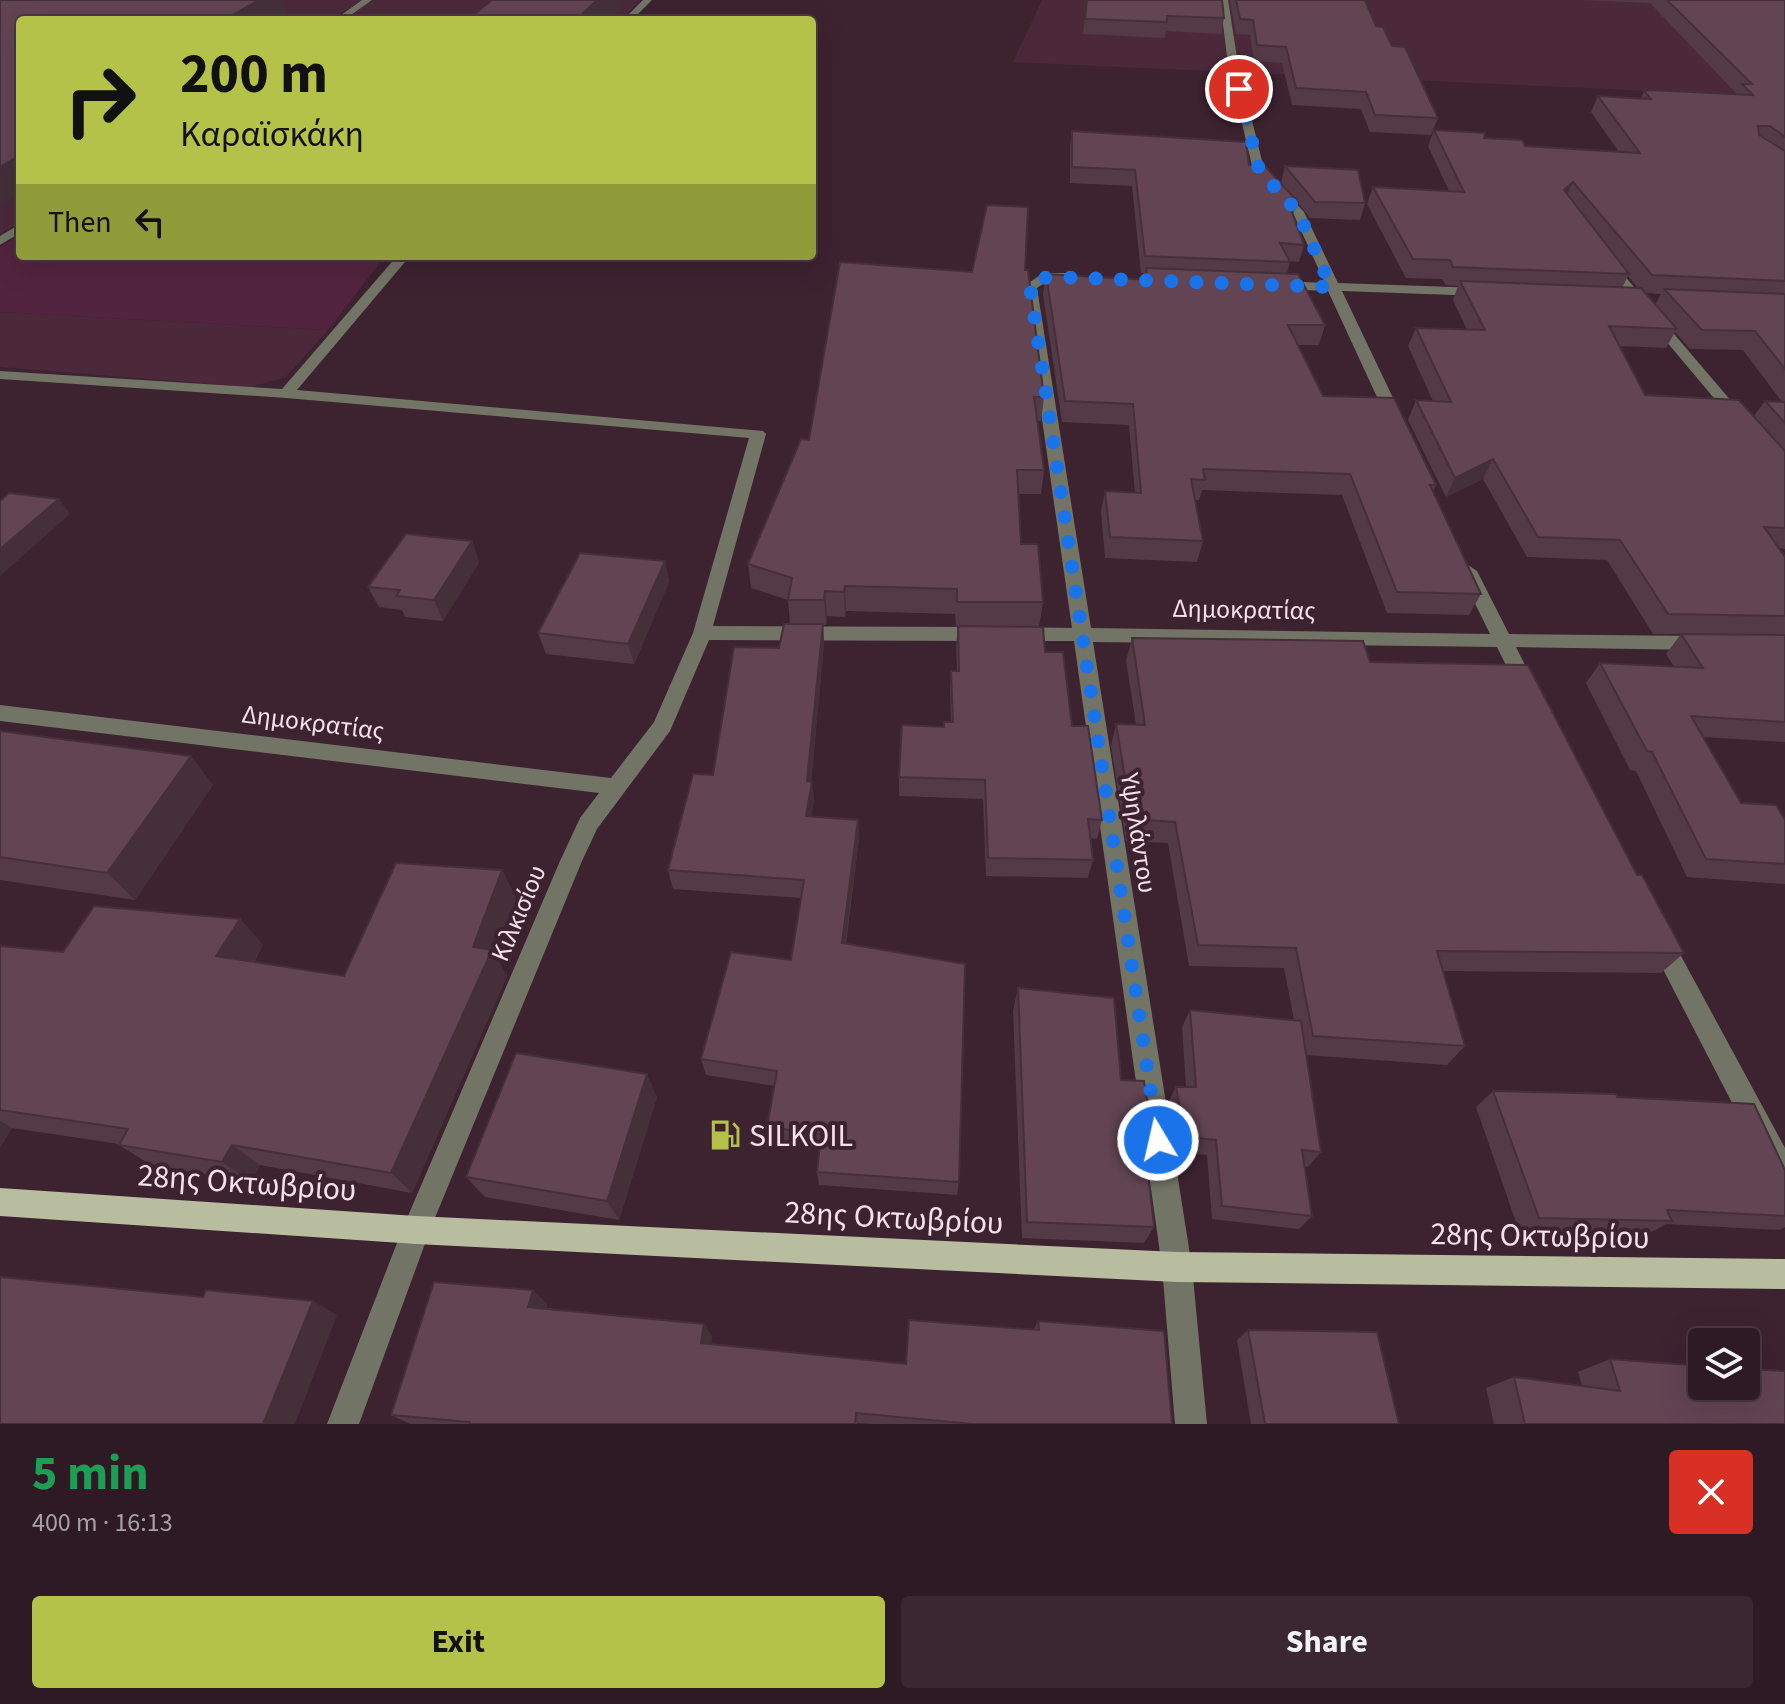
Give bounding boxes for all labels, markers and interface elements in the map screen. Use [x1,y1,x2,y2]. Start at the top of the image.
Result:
text: 200 m [180,35,328,114]
icon: right [48,48,152,152]
pin [1205,55,1273,123]
icon: arrive [1217,67,1261,111]
text: Καραϊσκάκη [180,109,364,160]
icon: left [128,200,172,244]
text: Then [48,201,112,244]
street label: Δημοκρατίας [1172,590,1316,629]
street label: Δημοκρατίας [240,695,386,750]
street label: Υψηλάντου [1111,769,1166,896]
street label: Κιλκισίου [482,859,555,967]
position arrow [1116,1098,1200,1182]
place label: SILKOIL [749,1113,853,1159]
fuel station icon: SILKOIL [708,1118,742,1152]
street label: 28ης Οκτωβρίου [136,1152,358,1214]
street label: 28ης Οκτωβρίου [783,1189,1005,1247]
street label: 28ης Οκτωβρίου [1430,1211,1650,1261]
map controls [1688,1328,1760,1400]
button: layers [1688,1328,1760,1400]
text: 5 min [32,1440,149,1508]
button: close [1669,1450,1753,1534]
text: 400 m · 16:13 [32,1504,173,1541]
button: Exit [32,1596,885,1688]
button: Share [901,1596,1753,1688]

